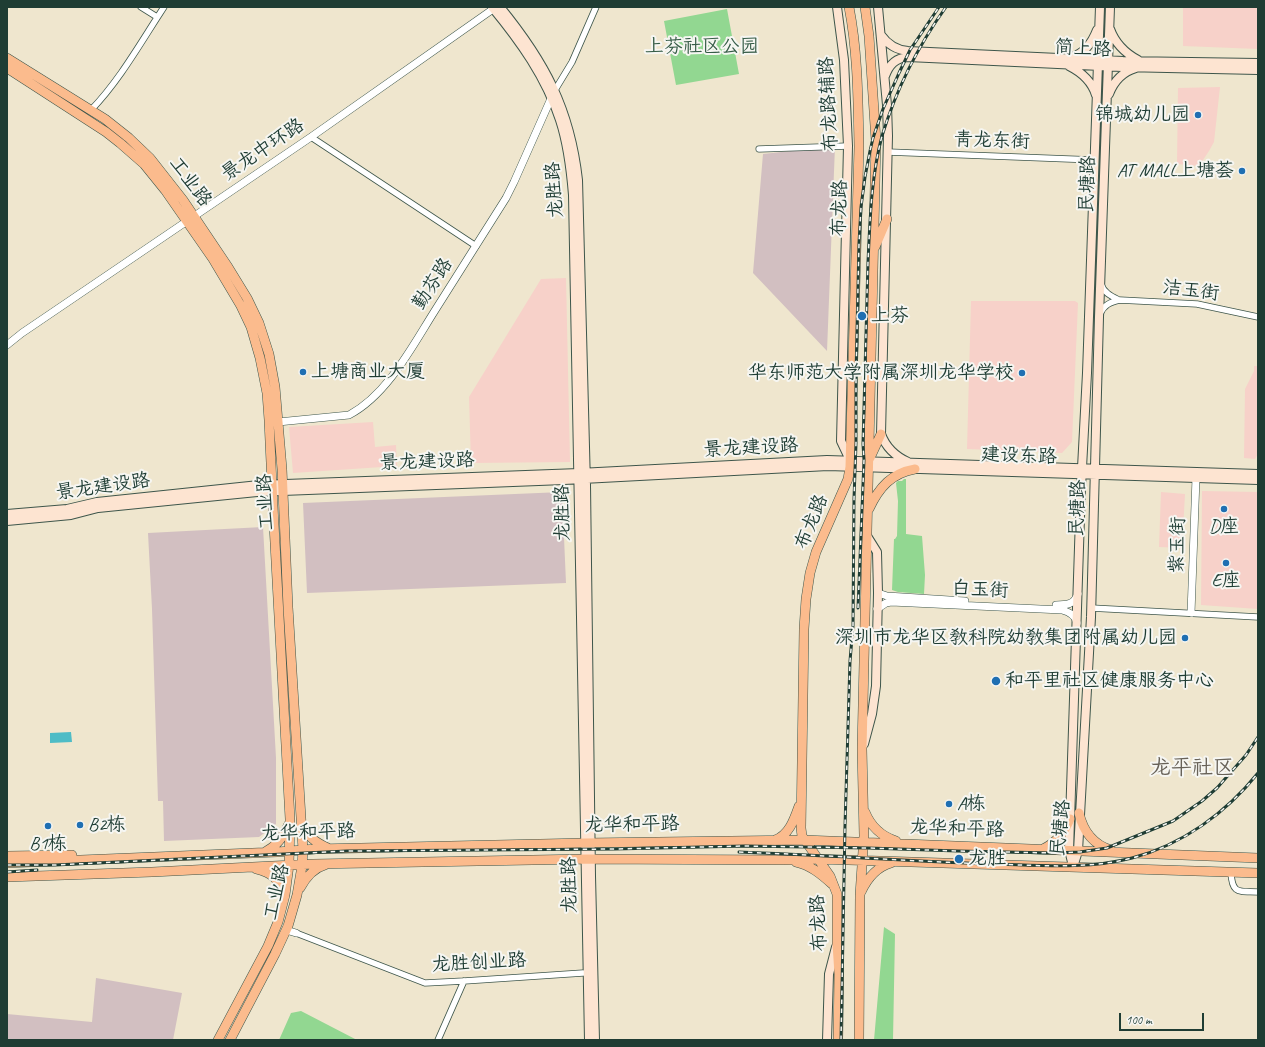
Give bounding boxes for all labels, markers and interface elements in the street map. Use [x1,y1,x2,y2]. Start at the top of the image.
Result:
park label: 上芬社区公园 [645,36,759,58]
street label: 简上路 [1054,36,1112,62]
street label: 布龙路辅路 [815,56,843,152]
place label: 锦城幼儿园 [1095,104,1190,126]
marker: 锦城幼儿园 [1193,110,1203,120]
street label: 景龙中环路 [217,114,309,186]
street label: 青龙东街 [954,128,1030,154]
street label: 工业路 [164,152,216,212]
street label: 民塘路 [1076,155,1100,213]
place label: AT MALL上塘荟 [1117,160,1234,182]
street label: 龙胜路 [542,161,568,219]
marker: AT MALL上塘荟 [1237,166,1247,176]
street label: 布龙路 [828,179,852,237]
street label: 勤芬路 [408,254,458,314]
street label: 洁玉街 [1161,276,1221,306]
place label: 上芬 [871,305,909,327]
marker: 上芬 [856,310,868,322]
place label: 上塘商业大厦 [311,361,425,383]
place label: 华东师范大学附属深圳龙华学校 [748,362,1014,384]
marker: 上塘商业大厦 [298,367,308,377]
marker: 华东师范大学附属深圳龙华学校 [1017,368,1027,378]
street label: 景龙建设路 [703,434,799,462]
street label: 建设东路 [981,443,1057,469]
street label: 景龙建设路 [379,449,475,475]
street label: 景龙建设路 [54,469,152,505]
street label: 工业路 [253,473,279,531]
street label: 民塘路 [1066,479,1090,537]
street label: 龙胜路 [551,484,575,542]
street label: 布龙路 [791,491,833,553]
marker: D座 [1219,504,1229,514]
street label: 紫玉街 [1166,516,1190,574]
place label: D座 [1209,516,1239,538]
marker: E座 [1221,558,1231,568]
place label: E座 [1211,570,1241,592]
street label: 白玉街 [951,577,1009,603]
place label: 深圳市龙华区教科院幼教集团附属幼儿园 [835,627,1177,649]
marker: 深圳市龙华区教科院幼教集团附属幼儿园 [1180,633,1190,643]
place label: 和平里社区健康服务中心 [1005,670,1214,692]
marker: 和平里社区健康服务中心 [990,675,1002,687]
district label: 龙平社区 [1150,755,1234,781]
place label: A栋 [957,793,986,815]
street label: 民塘路 [1047,798,1075,858]
marker: A栋 [944,799,954,809]
street label: 龙华和平路 [584,813,680,837]
place label: B2栋 [88,814,125,836]
street label: 龙华和平路 [909,816,1005,842]
marker: B2栋 [75,820,85,830]
street label: 龙华和平路 [260,820,356,846]
marker: B1栋 [43,821,53,831]
place label: B1栋 [29,833,67,855]
place label: 龙胜 [968,848,1006,870]
marker: 龙胜 [953,853,965,865]
street label: 龙胜路 [558,856,582,914]
street label: 工业路 [259,862,295,922]
street label: 布龙路 [806,894,832,952]
street label: 龙胜创业路 [431,949,527,977]
scale bar [1121,1005,1206,1031]
text: 100 m [1126,1012,1152,1028]

